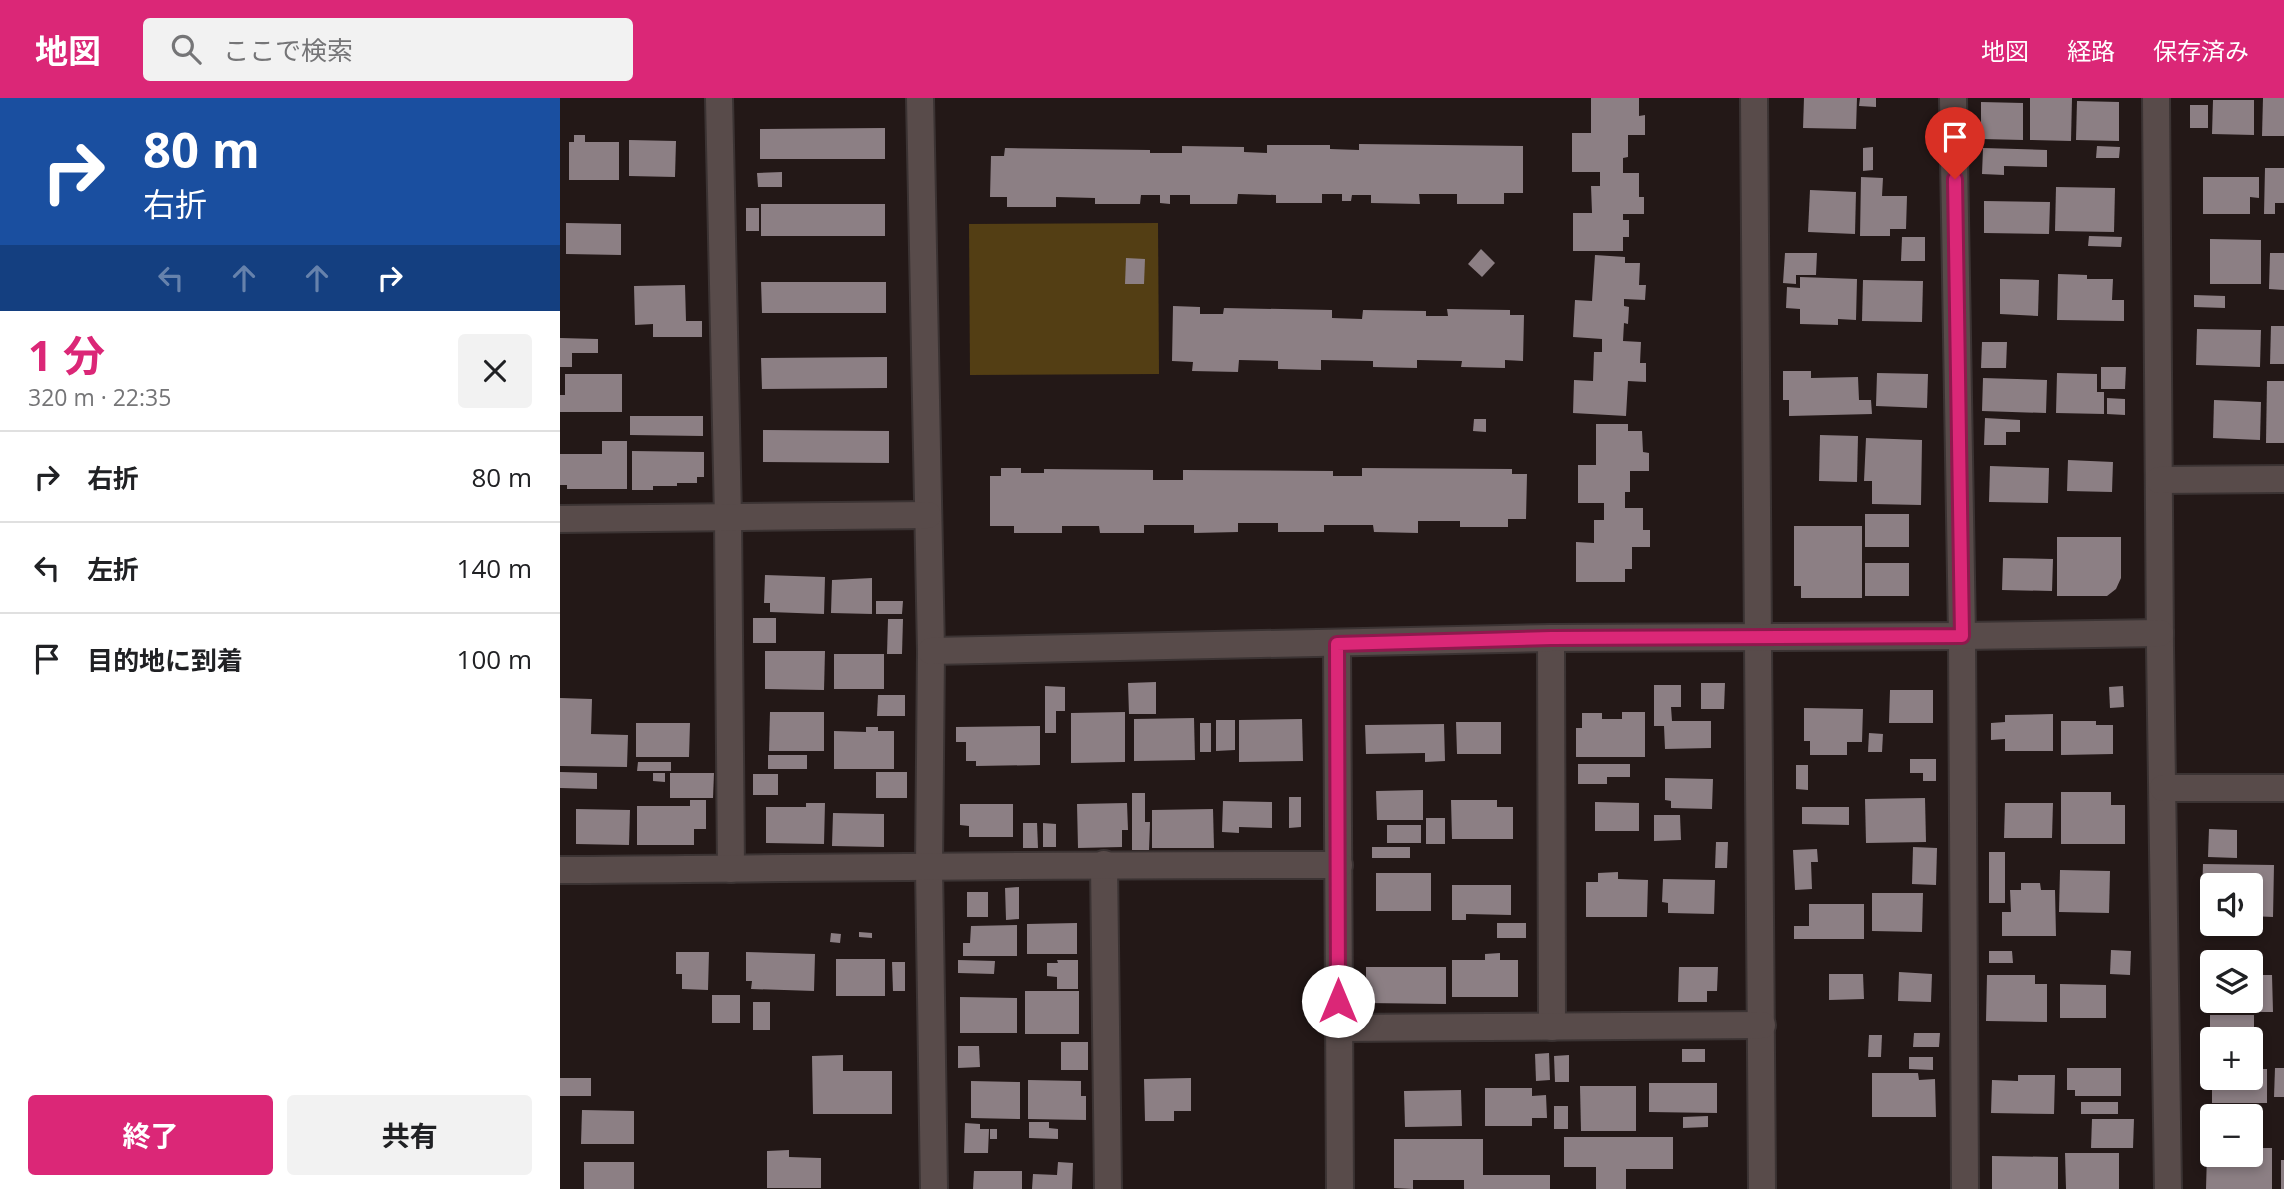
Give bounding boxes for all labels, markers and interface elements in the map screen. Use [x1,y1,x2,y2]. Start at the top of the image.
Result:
search box [143,18,633,81]
text: 地図 [35,28,101,73]
icon: search [167,30,205,68]
text: ここで検索 [223,32,353,68]
text: 地図 [1981,34,2029,67]
text: 経路 [2067,34,2115,67]
text: 保存済み [2153,34,2249,67]
pin [1925,107,1985,179]
text: 80 m [143,116,260,182]
icon: arrive [1936,118,1974,156]
icon: right [28,126,119,217]
text: 右折 [143,182,207,225]
icon: left [152,259,190,297]
icon: ahead [225,259,263,297]
icon: ahead [298,259,336,297]
icon: right [371,259,409,297]
text: 1 分 [28,326,105,383]
button: close [458,334,532,408]
text: 320 m · 22:35 [28,381,171,413]
icon: right [28,458,66,496]
text: 80 m [471,459,532,495]
text: 右折 [87,460,139,496]
icon: left [28,549,66,587]
text: 140 m [457,550,532,586]
text: 左折 [87,551,139,587]
icon: arrive [28,640,66,678]
text: 100 m [457,641,532,677]
text: 目的地に到着 [87,642,243,678]
map controls [2200,873,2263,1167]
button: sound [2200,873,2263,936]
button: layers [2200,950,2263,1013]
position arrow [1301,964,1375,1038]
button: + [2200,1027,2263,1090]
button: 終了 [28,1095,273,1175]
button: 共有 [287,1095,532,1175]
button: − [2200,1104,2263,1167]

